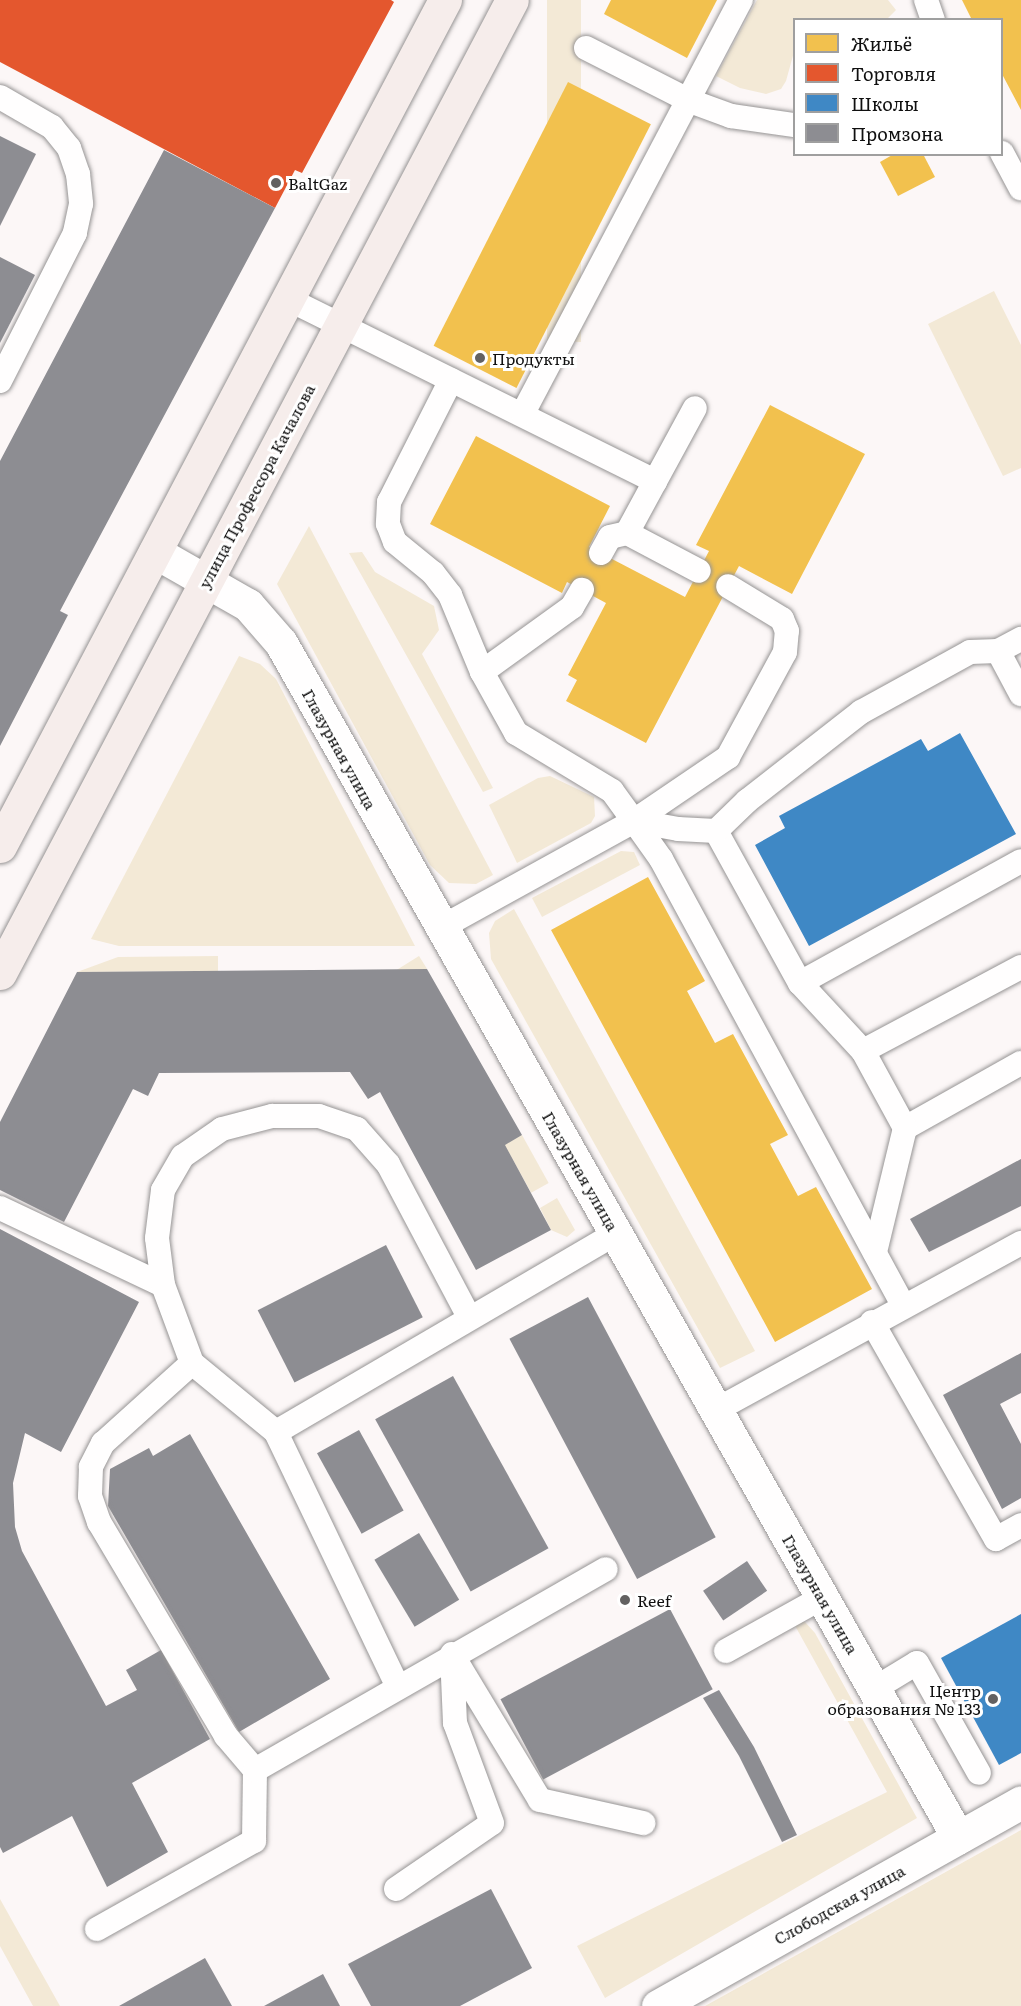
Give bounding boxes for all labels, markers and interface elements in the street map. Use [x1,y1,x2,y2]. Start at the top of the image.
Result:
legend [793,18,1003,156]
text: Жильё [851,30,912,57]
text: Торговля [851,60,936,87]
text: Школы [851,90,919,117]
text: Промзона [851,120,943,147]
place label: BaltGaz [288,173,347,193]
marker: BaltGaz [269,176,283,190]
place label: Продукты [492,348,575,368]
marker: Продукты [473,351,487,365]
street label: улица Профессора Качалова [194,381,318,591]
street label: Глазурная улица [299,685,381,813]
street label: Глазурная улица [539,1108,623,1234]
street label: Глазурная улица [779,1531,863,1657]
place label: Reef [637,1590,671,1610]
marker: Reef [618,1593,632,1607]
place label: Центр образования № 133 [828,1680,981,1718]
marker: Центр образования № 133 [986,1692,1000,1706]
street label: Слободская улица [770,1860,908,1948]

